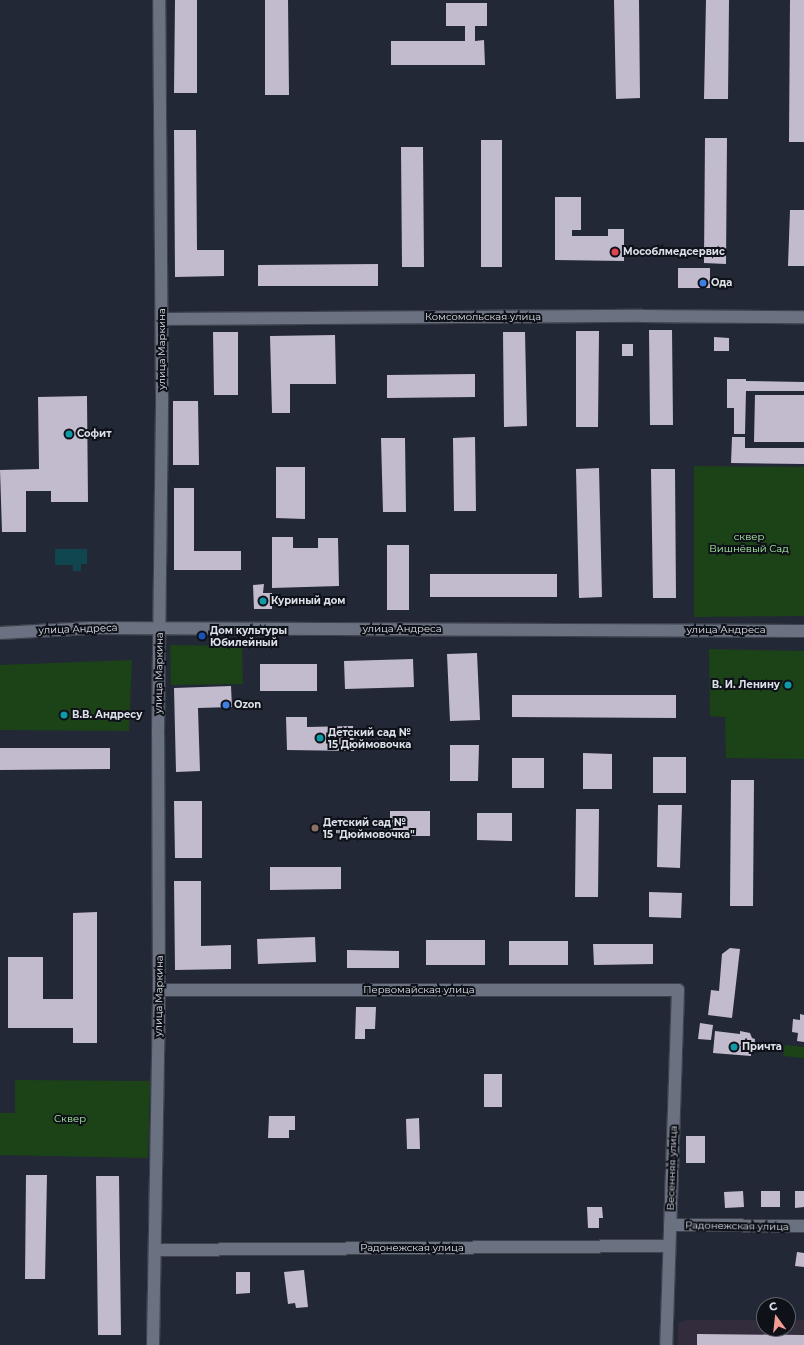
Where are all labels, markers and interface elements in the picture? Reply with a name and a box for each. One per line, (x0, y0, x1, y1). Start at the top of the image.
place label: Мособлмедсервис (623, 246, 725, 258)
marker: Мособлмедсервис (610, 247, 620, 257)
place label: Ода (711, 277, 732, 289)
marker: Ода (698, 278, 708, 288)
street label: улица Маркина (156, 308, 168, 390)
street label: Комсомольская улица (425, 311, 541, 323)
place label: Софит (77, 428, 112, 440)
marker: Софит (64, 429, 74, 439)
park label: сквер Вишнёвый Сад (709, 530, 789, 554)
place label: Куриный дом (271, 595, 345, 607)
marker: Куриный дом (258, 596, 268, 606)
street label: улица Андреса (38, 622, 118, 636)
street label: улица Андреса (362, 623, 442, 635)
place label: Дом культуры Юбилейный (210, 624, 287, 648)
street label: улица Андреса (686, 624, 766, 636)
marker: Дом культуры Юбилейный (197, 631, 207, 641)
street label: улица Маркина (152, 632, 166, 714)
place label: В. И. Ленину (712, 679, 780, 691)
marker: В. И. Ленину (783, 680, 793, 690)
place label: Ozon (234, 699, 261, 711)
marker: Ozon (221, 700, 231, 710)
place label: В.В. Андресу (72, 709, 142, 721)
marker: В.В. Андресу (59, 710, 69, 720)
place label: Детский сад № 15 Дюймовочка (328, 726, 411, 750)
marker: Детский сад № 15 Дюймовочка (315, 733, 325, 743)
place label: Детский сад № 15 "Дюймовочка" (323, 816, 415, 840)
marker: Детский сад № 15 "Дюймовочка" (310, 823, 320, 833)
street label: улица Маркина (152, 955, 166, 1037)
street label: Первомайская улица (363, 984, 475, 996)
place label: Причта (742, 1041, 782, 1053)
marker: Причта (729, 1042, 739, 1052)
park label: Сквер (54, 1113, 86, 1125)
street label: Весенняя улица (665, 1125, 679, 1211)
street label: Радонежская улица (685, 1219, 789, 1233)
street label: Радонежская улица (360, 1242, 464, 1254)
north arrow (756, 1297, 796, 1337)
text: С (767, 1299, 779, 1314)

